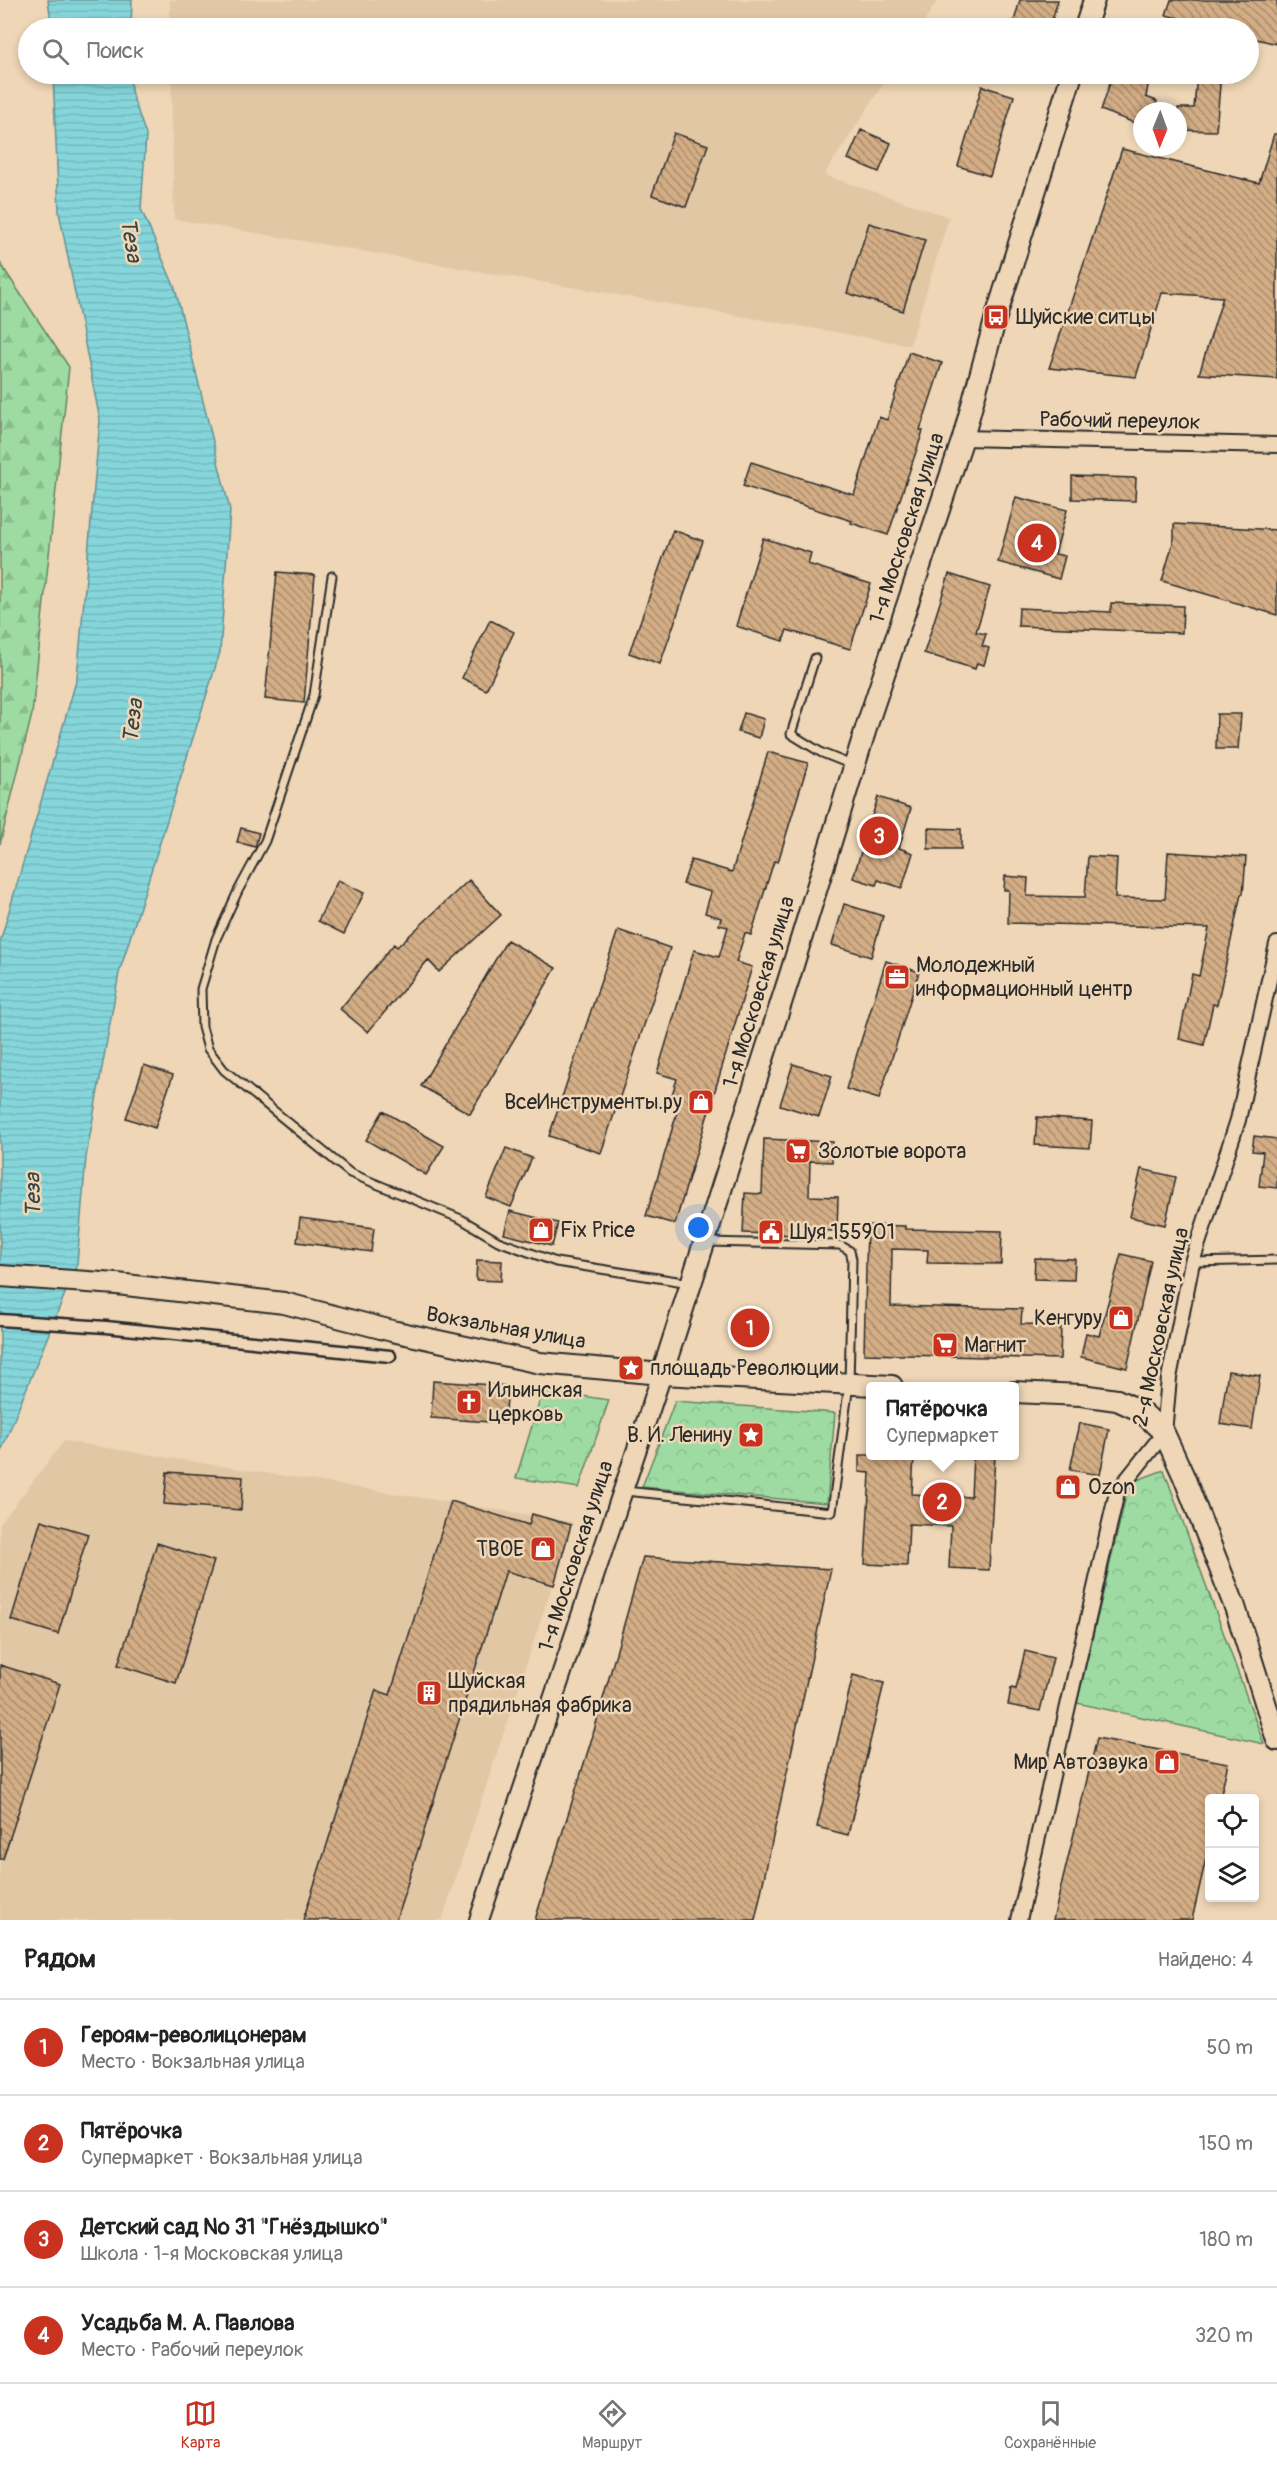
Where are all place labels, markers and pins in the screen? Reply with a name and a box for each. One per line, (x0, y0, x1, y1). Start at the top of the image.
bus stop icon: Шуйские ситцы (981, 302, 1011, 332)
place label: Шуйские ситцы (1016, 304, 1155, 331)
pin: 4 (1018, 520, 1056, 566)
pin: 3 (860, 814, 898, 858)
place label: Молодежный информационный центр (916, 952, 1133, 1003)
office icon: Молодежный информационный центр (882, 962, 912, 992)
shop icon: ВсеИнструменты.ру (686, 1087, 716, 1117)
place label: ВсеИнструменты.ру (504, 1089, 682, 1116)
supermarket icon: Золотые ворота (783, 1136, 813, 1166)
place label: Золотые ворота (818, 1138, 966, 1165)
shop icon: Fix Price (526, 1215, 556, 1245)
place label: Fix Price (560, 1217, 636, 1244)
public building icon: Шуя 155901 (756, 1217, 786, 1247)
place label: Шуя 155901 (790, 1219, 895, 1246)
shop icon: Кенгуру (1106, 1303, 1136, 1333)
place label: Кенгуру (1034, 1305, 1102, 1332)
pin: 1 (730, 1306, 770, 1350)
supermarket icon: Магнит (930, 1330, 960, 1360)
place label: Магнит (964, 1332, 1027, 1359)
place icon: площадь Революции (616, 1353, 646, 1383)
place label: площадь Революции (650, 1355, 838, 1382)
place label: Ильинская церковь (488, 1377, 582, 1428)
church icon: Ильинская церковь (454, 1387, 484, 1417)
place icon: В. И. Ленину (736, 1420, 766, 1450)
place label: В. И. Ленину (627, 1422, 732, 1449)
shop icon: Ozon (1053, 1472, 1083, 1502)
place label: Ozon (1088, 1474, 1135, 1501)
pin: 2 (922, 1480, 962, 1524)
shop icon: ТВОЕ (528, 1534, 558, 1564)
place label: ТВОЕ (476, 1536, 524, 1563)
place label: Шуйская прядильная фабрика (448, 1668, 632, 1719)
building icon: Шуйская прядильная фабрика (414, 1678, 444, 1708)
shop icon: Мир Автозвука (1152, 1747, 1182, 1777)
place label: Мир Автозвука (1013, 1749, 1148, 1776)

